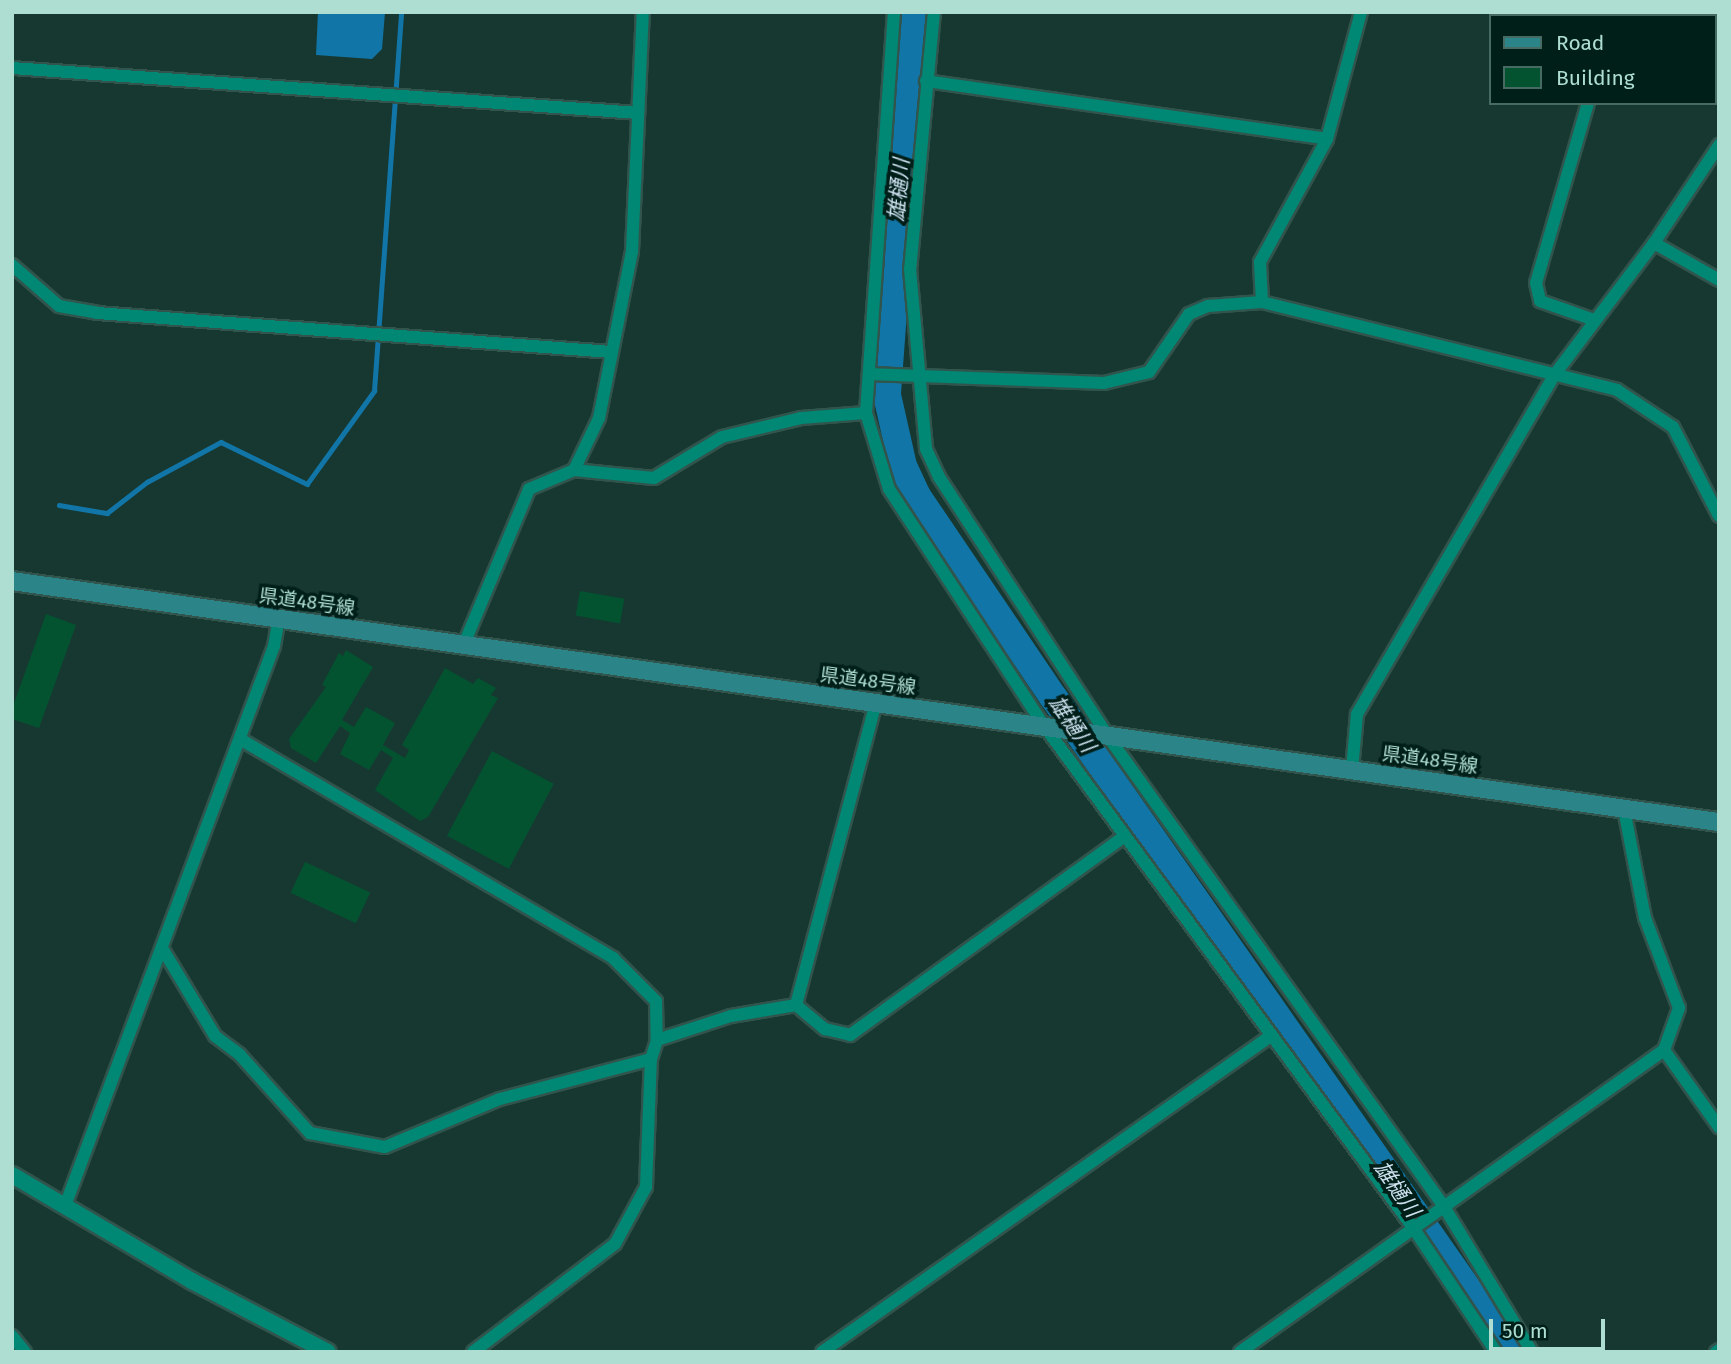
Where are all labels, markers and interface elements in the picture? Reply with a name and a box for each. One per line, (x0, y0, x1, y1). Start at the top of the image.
legend (1490, 14, 1717, 105)
text: Road (1556, 30, 1604, 56)
text: Building (1556, 65, 1635, 91)
water label: 雄樋川 (884, 158, 914, 222)
street label: 県道48号線 (258, 584, 356, 620)
street label: 県道48号線 (819, 663, 917, 699)
water label: 雄樋川 (1044, 691, 1100, 757)
street label: 県道48号線 (1381, 742, 1479, 778)
water label: 雄樋川 (1369, 1156, 1425, 1222)
scale bar (1493, 1304, 1608, 1348)
text: 50 m (1502, 1318, 1548, 1344)

